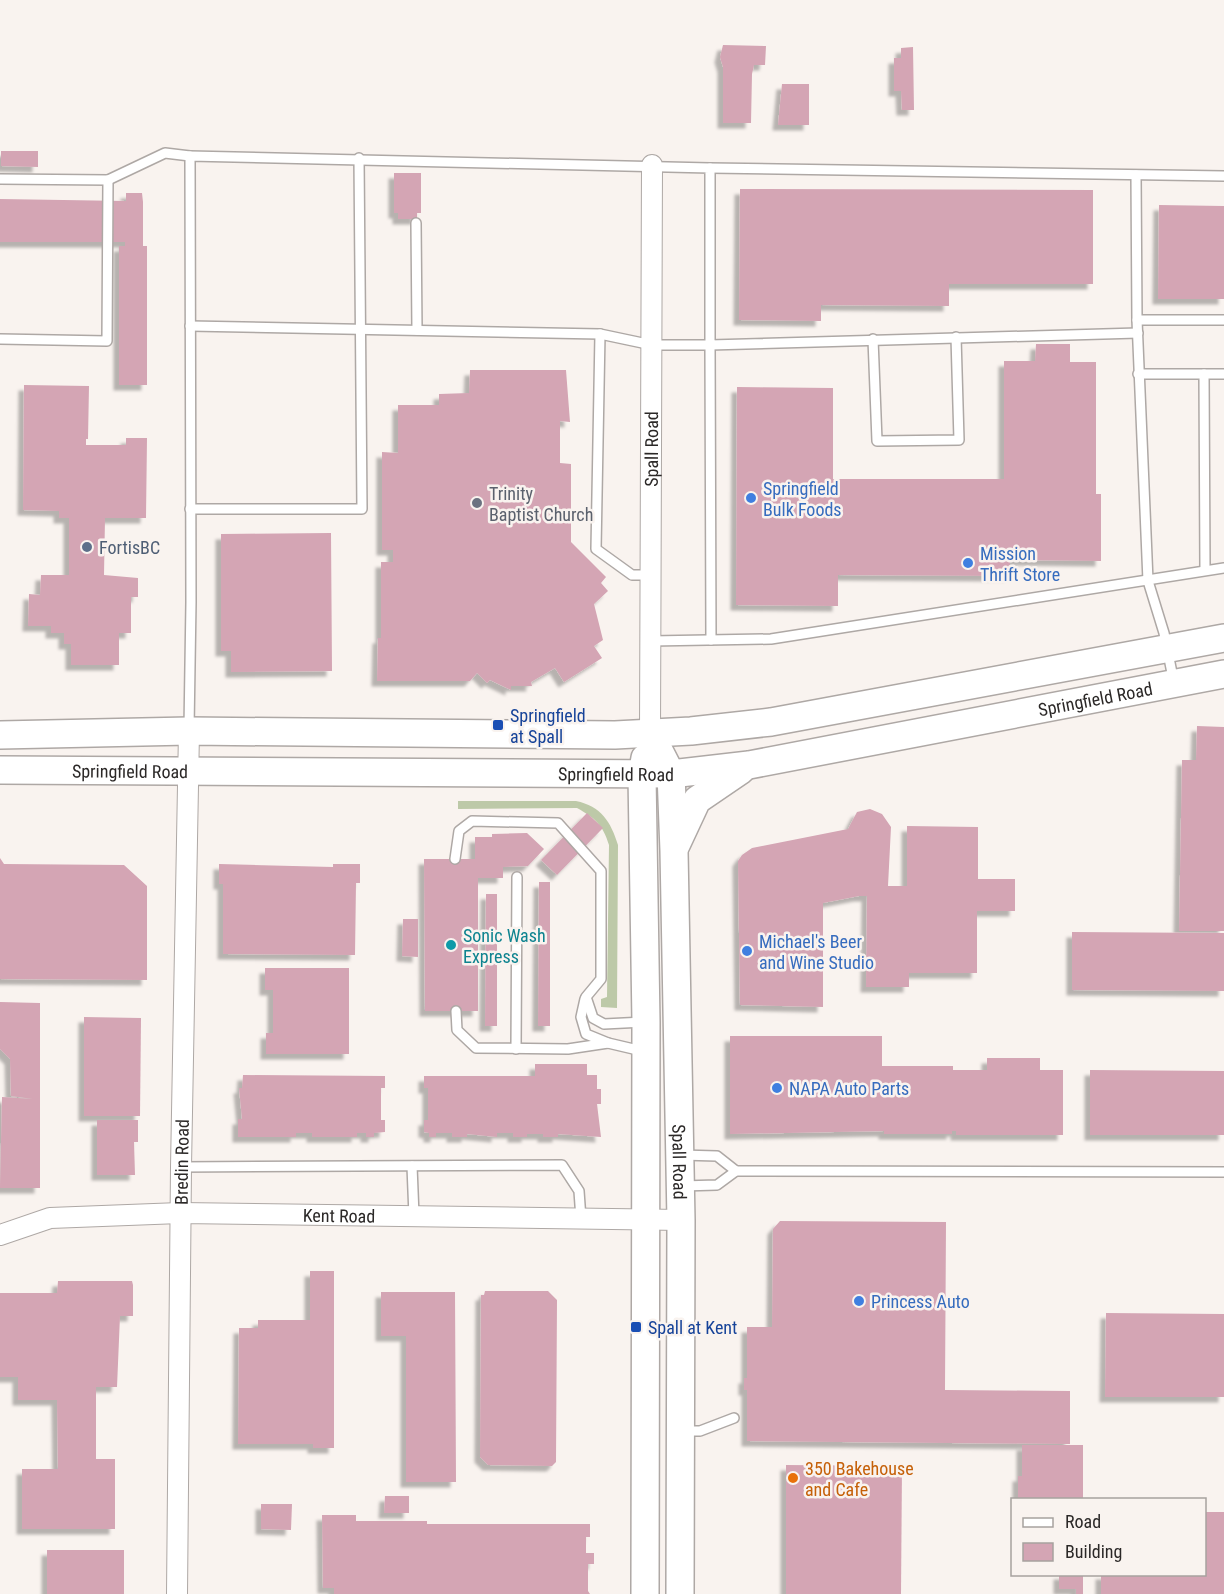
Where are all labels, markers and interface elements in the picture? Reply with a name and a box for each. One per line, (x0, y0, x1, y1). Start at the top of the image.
street label: Spall Road (640, 411, 662, 487)
place label: Springfield Bulk Foods (763, 478, 842, 520)
place label: Trinity Baptist Church (489, 483, 593, 525)
marker: Springfield Bulk Foods (744, 491, 758, 505)
marker: Trinity Baptist Church (470, 496, 484, 510)
place label: FortisBC (99, 537, 160, 558)
marker: FortisBC (80, 540, 94, 554)
place label: Mission Thrift Store (980, 543, 1060, 585)
marker: Mission Thrift Store (961, 556, 975, 570)
street label: Springfield Road (1036, 677, 1154, 720)
place label: Springfield at Spall (510, 705, 586, 747)
marker: Springfield at Spall (491, 718, 505, 732)
street label: Springfield Road (72, 760, 188, 782)
street label: Springfield Road (558, 763, 674, 785)
place label: Sonic Wash Express (463, 925, 546, 967)
place label: Michael's Beer and Wine Studio (759, 931, 874, 973)
marker: Sonic Wash Express (444, 938, 458, 952)
marker: Michael's Beer and Wine Studio (740, 944, 754, 958)
place label: NAPA Auto Parts (789, 1078, 909, 1099)
marker: NAPA Auto Parts (770, 1081, 784, 1095)
street label: Bredin Road (170, 1119, 192, 1205)
street label: Spall Road (669, 1124, 691, 1200)
street label: Kent Road (303, 1204, 375, 1226)
place label: Princess Auto (871, 1291, 970, 1312)
marker: Princess Auto (852, 1294, 866, 1308)
place label: Spall at Kent (648, 1317, 737, 1338)
marker: Spall at Kent (629, 1320, 643, 1334)
place label: 350 Bakehouse and Cafe (805, 1458, 914, 1500)
marker: 350 Bakehouse and Cafe (786, 1471, 800, 1485)
legend (1011, 1498, 1206, 1576)
text: Road (1065, 1511, 1101, 1532)
text: Building (1065, 1541, 1122, 1562)

